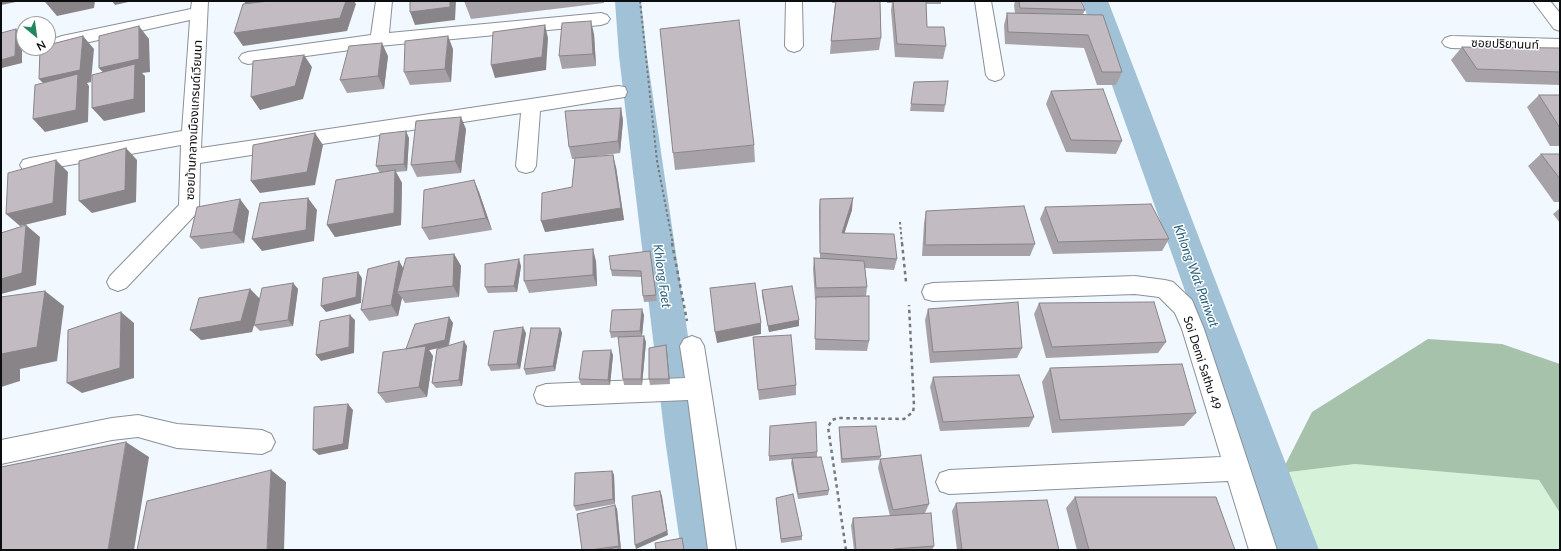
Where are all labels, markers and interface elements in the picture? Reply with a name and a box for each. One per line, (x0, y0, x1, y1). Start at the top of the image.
north arrow (16, 16, 56, 56)
street label: ซอยปริยานนท์ (1471, 36, 1539, 52)
text: N (35, 38, 48, 54)
street label: ซอยบ้านกลางเมืองแกรนด์เวียนนา (183, 40, 205, 200)
water label: Khlong Wat Pariwat (1170, 222, 1222, 330)
water label: Khlong Faet (650, 243, 674, 309)
street label: Soi Demi Sathu 49 (1180, 314, 1224, 412)

